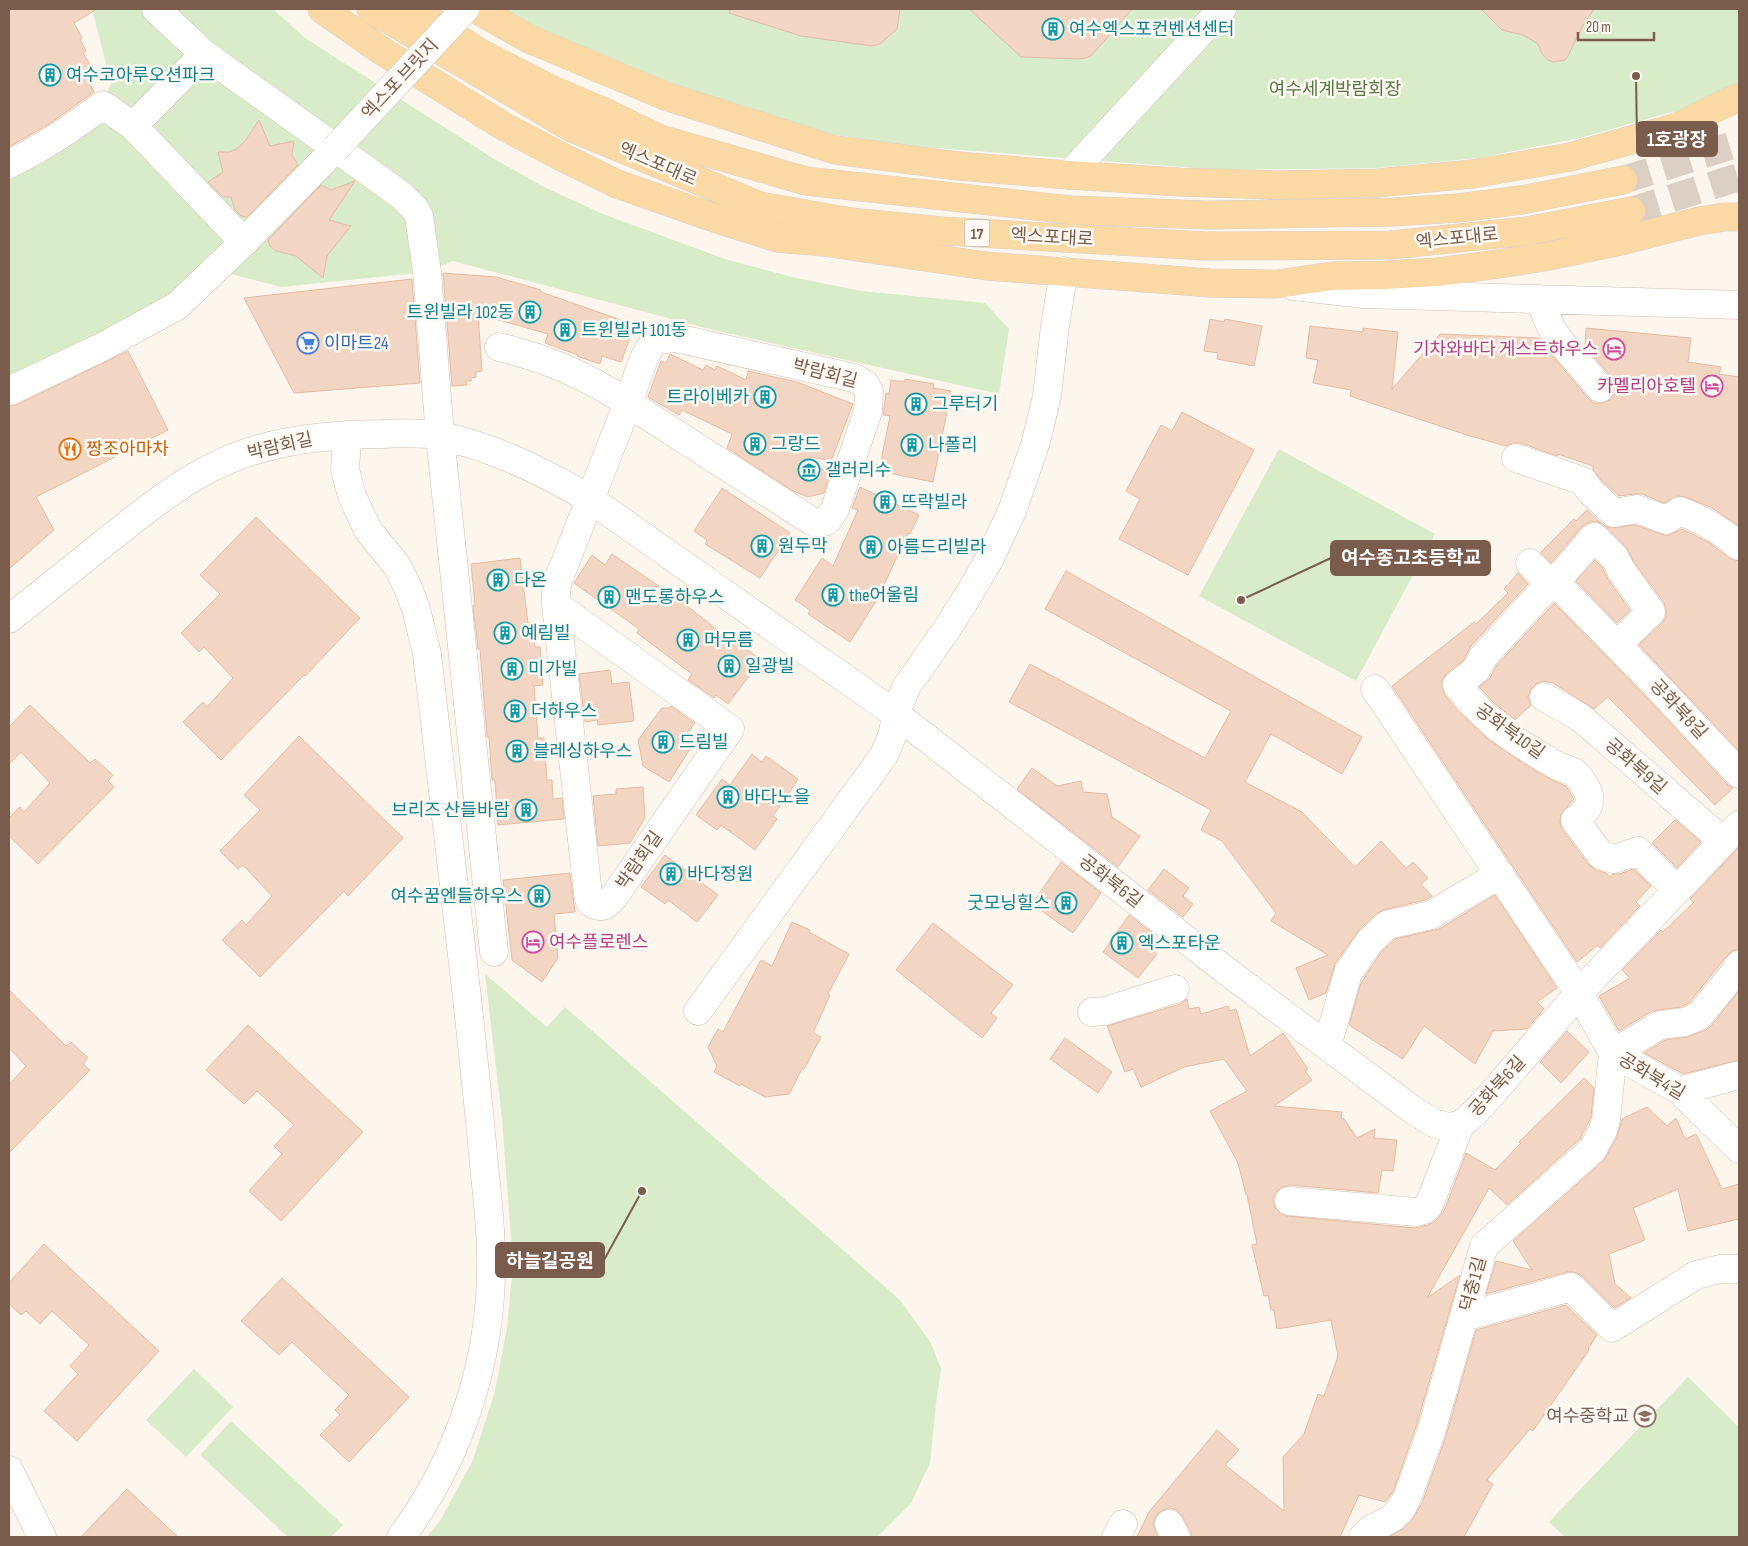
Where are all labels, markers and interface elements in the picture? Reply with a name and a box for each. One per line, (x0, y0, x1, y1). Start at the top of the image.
scale bar (1578, 10, 1654, 42)
building icon: 여수엑스포컨벤션센터 (1041, 17, 1065, 41)
text: 20 m (1586, 18, 1611, 37)
place label: 여수엑스포컨벤션센터 (1069, 19, 1235, 40)
street label: 엑스포 브릿지 (358, 35, 443, 124)
building icon: 여수코아루오션파크 (38, 63, 62, 87)
place label: 여수코아루오션파크 (66, 65, 215, 86)
park label: 여수세계박람회장 (1269, 79, 1401, 100)
callout: 1호광장 (1637, 122, 1717, 156)
text: 1호광장 (1647, 129, 1707, 152)
street label: 엑스포대로 (616, 139, 700, 190)
road number: 17 (964, 220, 990, 247)
street label: 엑스포대로 (1415, 224, 1499, 253)
street label: 엑스포대로 (1010, 225, 1094, 250)
building icon: 트윈빌라 102동 (518, 300, 542, 324)
place label: 트윈빌라 102동 (407, 302, 514, 323)
building icon: 트윈빌라 101동 (553, 318, 577, 342)
place label: 트윈빌라 101동 (581, 320, 687, 341)
supermarket icon: 이마트24 (296, 331, 320, 355)
place label: 이마트24 (324, 333, 389, 354)
hotel icon: 기차와바다 게스트하우스 (1602, 337, 1626, 361)
place label: 기차와바다 게스트하우스 (1413, 339, 1598, 360)
street label: 박람회길 (790, 355, 860, 392)
hotel icon: 카멜리아호텔 (1700, 374, 1724, 398)
place label: 카멜리아호텔 (1597, 376, 1696, 397)
building icon: 트라이베카 (753, 385, 777, 409)
place label: 트라이베카 (666, 387, 749, 408)
building icon: 그루터기 (904, 392, 928, 416)
place label: 그루터기 (932, 394, 998, 415)
street label: 박람회길 (245, 429, 315, 464)
building icon: 그랑드 (743, 432, 767, 456)
building icon: 나폴리 (900, 433, 924, 457)
place label: 그랑드 (771, 434, 821, 455)
place label: 나폴리 (928, 435, 978, 456)
restaurant icon: 짱조아마차 (58, 437, 82, 461)
place label: 짱조아마차 (86, 439, 169, 460)
museum icon: 갤러리수 (797, 458, 821, 482)
place label: 갤러리수 (825, 460, 891, 481)
building icon: 뜨락빌라 (873, 490, 897, 514)
place label: 뜨락빌라 (901, 492, 968, 513)
building icon: 원두막 (750, 534, 774, 558)
building icon: 아름드리빌라 (859, 535, 883, 559)
place label: 원두막 (778, 536, 828, 557)
place label: 아름드리빌라 (887, 537, 987, 558)
callout: 여수종고초등학교 (1331, 541, 1490, 575)
text: 여수종고초등학교 (1341, 547, 1481, 570)
building icon: 다온 (486, 568, 510, 592)
place label: 다온 (514, 570, 547, 591)
building icon: the어울림 (821, 583, 845, 607)
building icon: 맨도롱하우스 (597, 585, 621, 609)
place label: the어울림 (849, 585, 919, 606)
place label: 맨도롱하우스 (625, 587, 724, 608)
building icon: 예림빌 (493, 621, 517, 645)
place label: 예림빌 (521, 623, 571, 644)
building icon: 머무름 (676, 628, 700, 652)
place label: 머무름 (704, 630, 754, 651)
building icon: 일광빌 (717, 654, 741, 678)
place label: 일광빌 (745, 656, 795, 677)
building icon: 미가빌 (500, 657, 524, 681)
place label: 미가빌 (528, 659, 578, 680)
street label: 공화북8길 (1646, 675, 1712, 744)
building icon: 더하우스 (503, 699, 527, 723)
street label: 공화북10길 (1471, 699, 1548, 764)
place label: 더하우스 (531, 701, 597, 722)
building icon: 드림빌 (651, 730, 675, 754)
place label: 드림빌 (679, 732, 729, 753)
street label: 공화북9길 (1601, 734, 1671, 799)
building icon: 블레싱하우스 (505, 739, 529, 763)
place label: 블레싱하우스 (533, 741, 632, 762)
building icon: 바다노을 (716, 785, 740, 809)
place label: 바다노을 (744, 787, 810, 808)
building icon: 브리즈 산들바람 (514, 798, 538, 822)
place label: 브리즈 산들바람 (391, 800, 510, 821)
street label: 박람회길 (612, 827, 667, 893)
street label: 공화북6길 (1075, 850, 1146, 912)
building icon: 바다정원 (659, 862, 683, 886)
place label: 바다정원 (687, 864, 753, 885)
building icon: 여수꿈엔들하우스 (527, 884, 551, 908)
place label: 여수꿈엔들하우스 (391, 886, 523, 907)
building icon: 굿모닝힐스 (1054, 891, 1078, 915)
place label: 굿모닝힐스 (967, 893, 1050, 914)
hotel icon: 여수플로렌스 (521, 930, 545, 954)
building icon: 엑스포타운 (1110, 931, 1134, 955)
place label: 여수플로렌스 (549, 932, 648, 953)
place label: 엑스포타운 (1138, 933, 1221, 954)
street label: 공화북4길 (1615, 1048, 1689, 1104)
street label: 공화북6길 (1465, 1052, 1530, 1121)
callout: 하늘길공원 (496, 1243, 604, 1277)
text: 하늘길공원 (506, 1250, 594, 1273)
street label: 덕충1길 (1456, 1254, 1491, 1314)
school or university icon: 여수중학교 (1633, 1404, 1657, 1428)
place label: 여수중학교 (1546, 1406, 1629, 1427)

